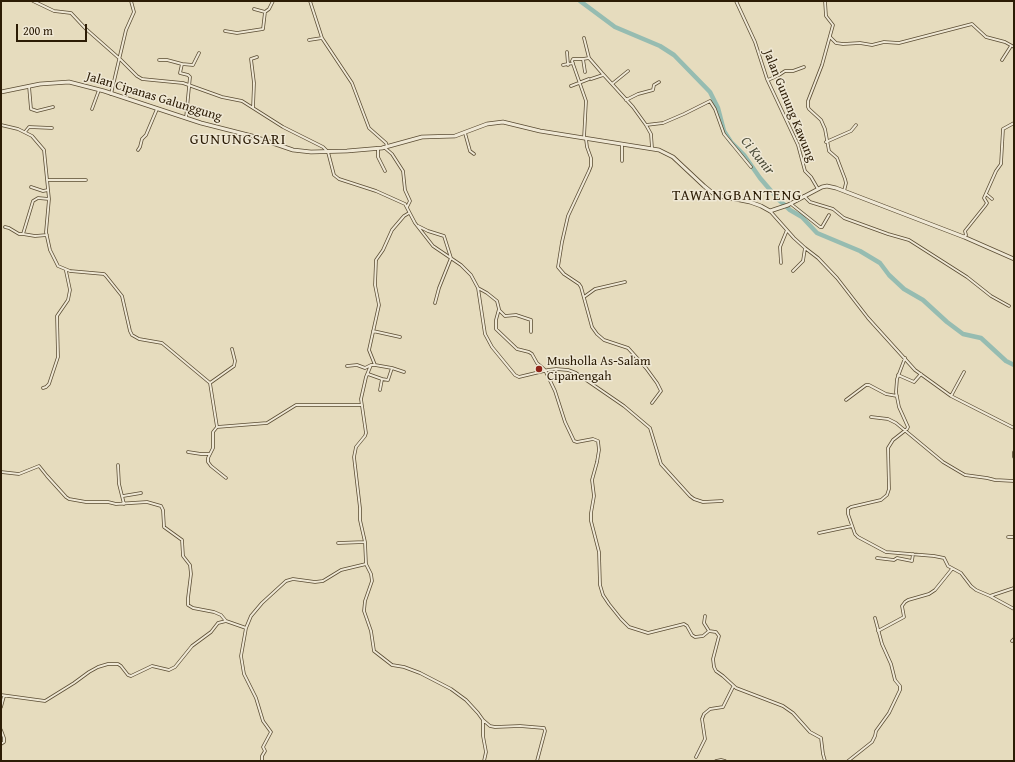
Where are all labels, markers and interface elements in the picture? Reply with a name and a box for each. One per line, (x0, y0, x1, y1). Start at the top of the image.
scale bar (18, 16, 89, 42)
text: 200 m (23, 22, 53, 39)
street label: Jalan Gunung Kawung (759, 48, 819, 164)
street label: Jalan Cipanas Galunggung (84, 69, 224, 125)
district label: GUNUNGSARI (190, 131, 286, 149)
water label: Ci Kunir (737, 134, 777, 178)
district label: TAWANGBANTENG (672, 187, 802, 205)
place label: Musholla As-Salam Cipanengah (547, 354, 651, 385)
marker: Musholla As-Salam Cipanengah (534, 364, 544, 374)

